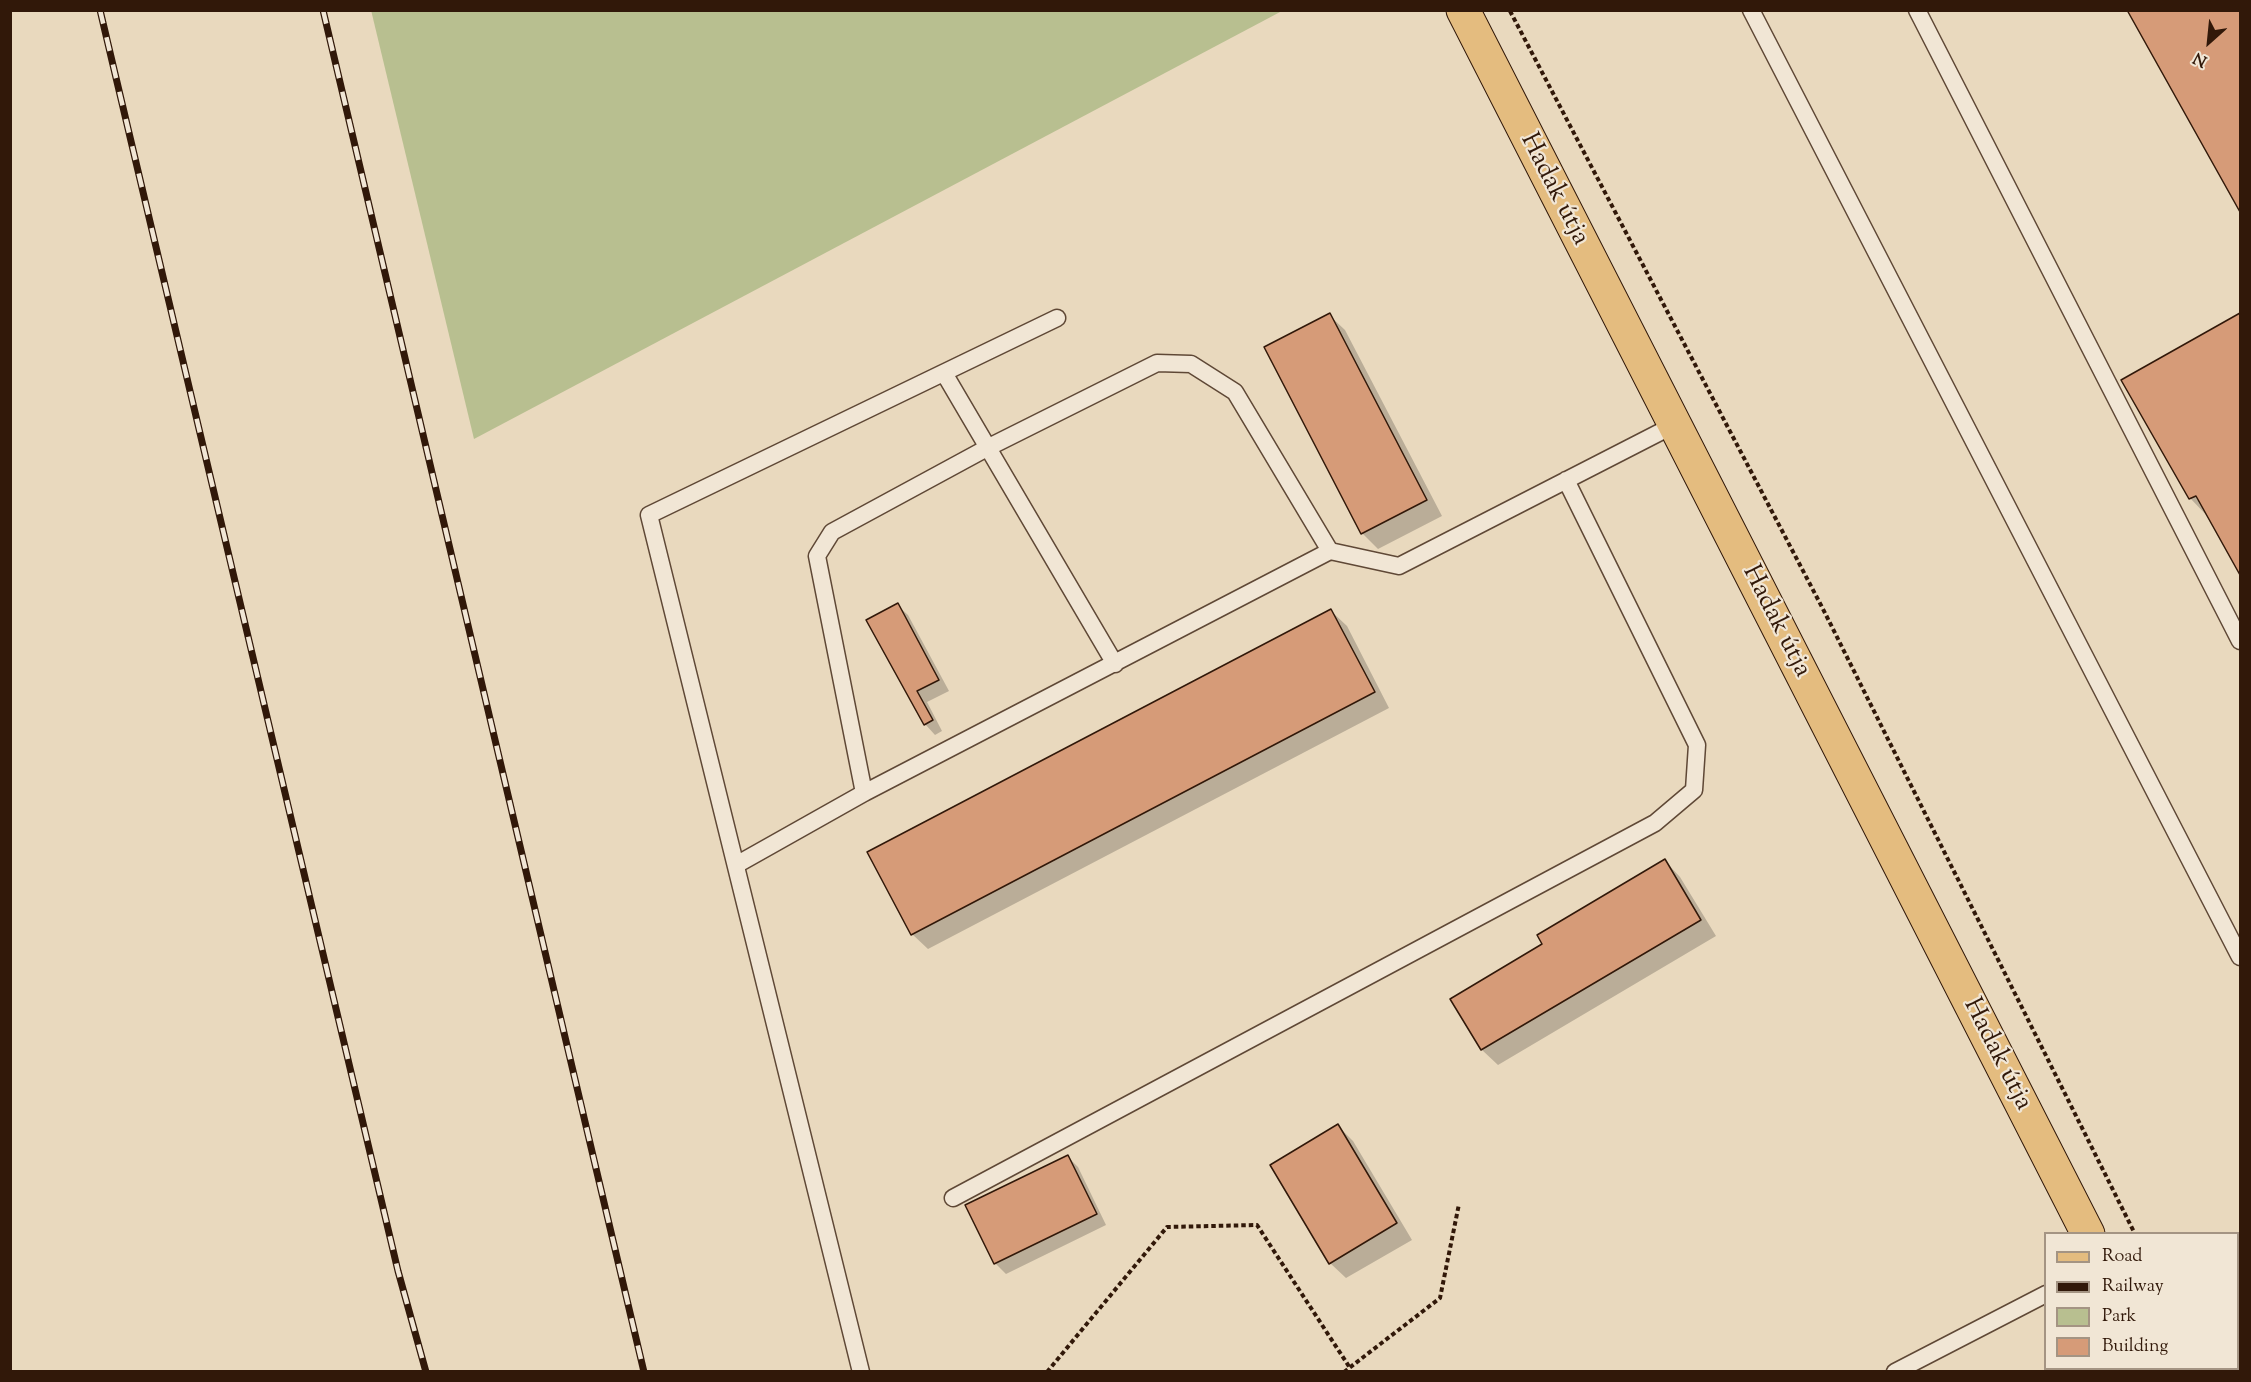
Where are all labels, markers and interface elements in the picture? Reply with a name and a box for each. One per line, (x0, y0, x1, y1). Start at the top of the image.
north arrow (2179, 12, 2239, 72)
text: N (2190, 45, 2212, 72)
street label: Hadak útja (1511, 129, 1595, 251)
street label: Hadak útja (1733, 561, 1817, 683)
street label: Hadak útja (1954, 994, 2038, 1116)
legend (2044, 1232, 2239, 1370)
text: Road (2102, 1244, 2142, 1270)
text: Railway (2102, 1274, 2164, 1300)
text: Park (2102, 1304, 2136, 1330)
text: Building (2102, 1334, 2168, 1360)

